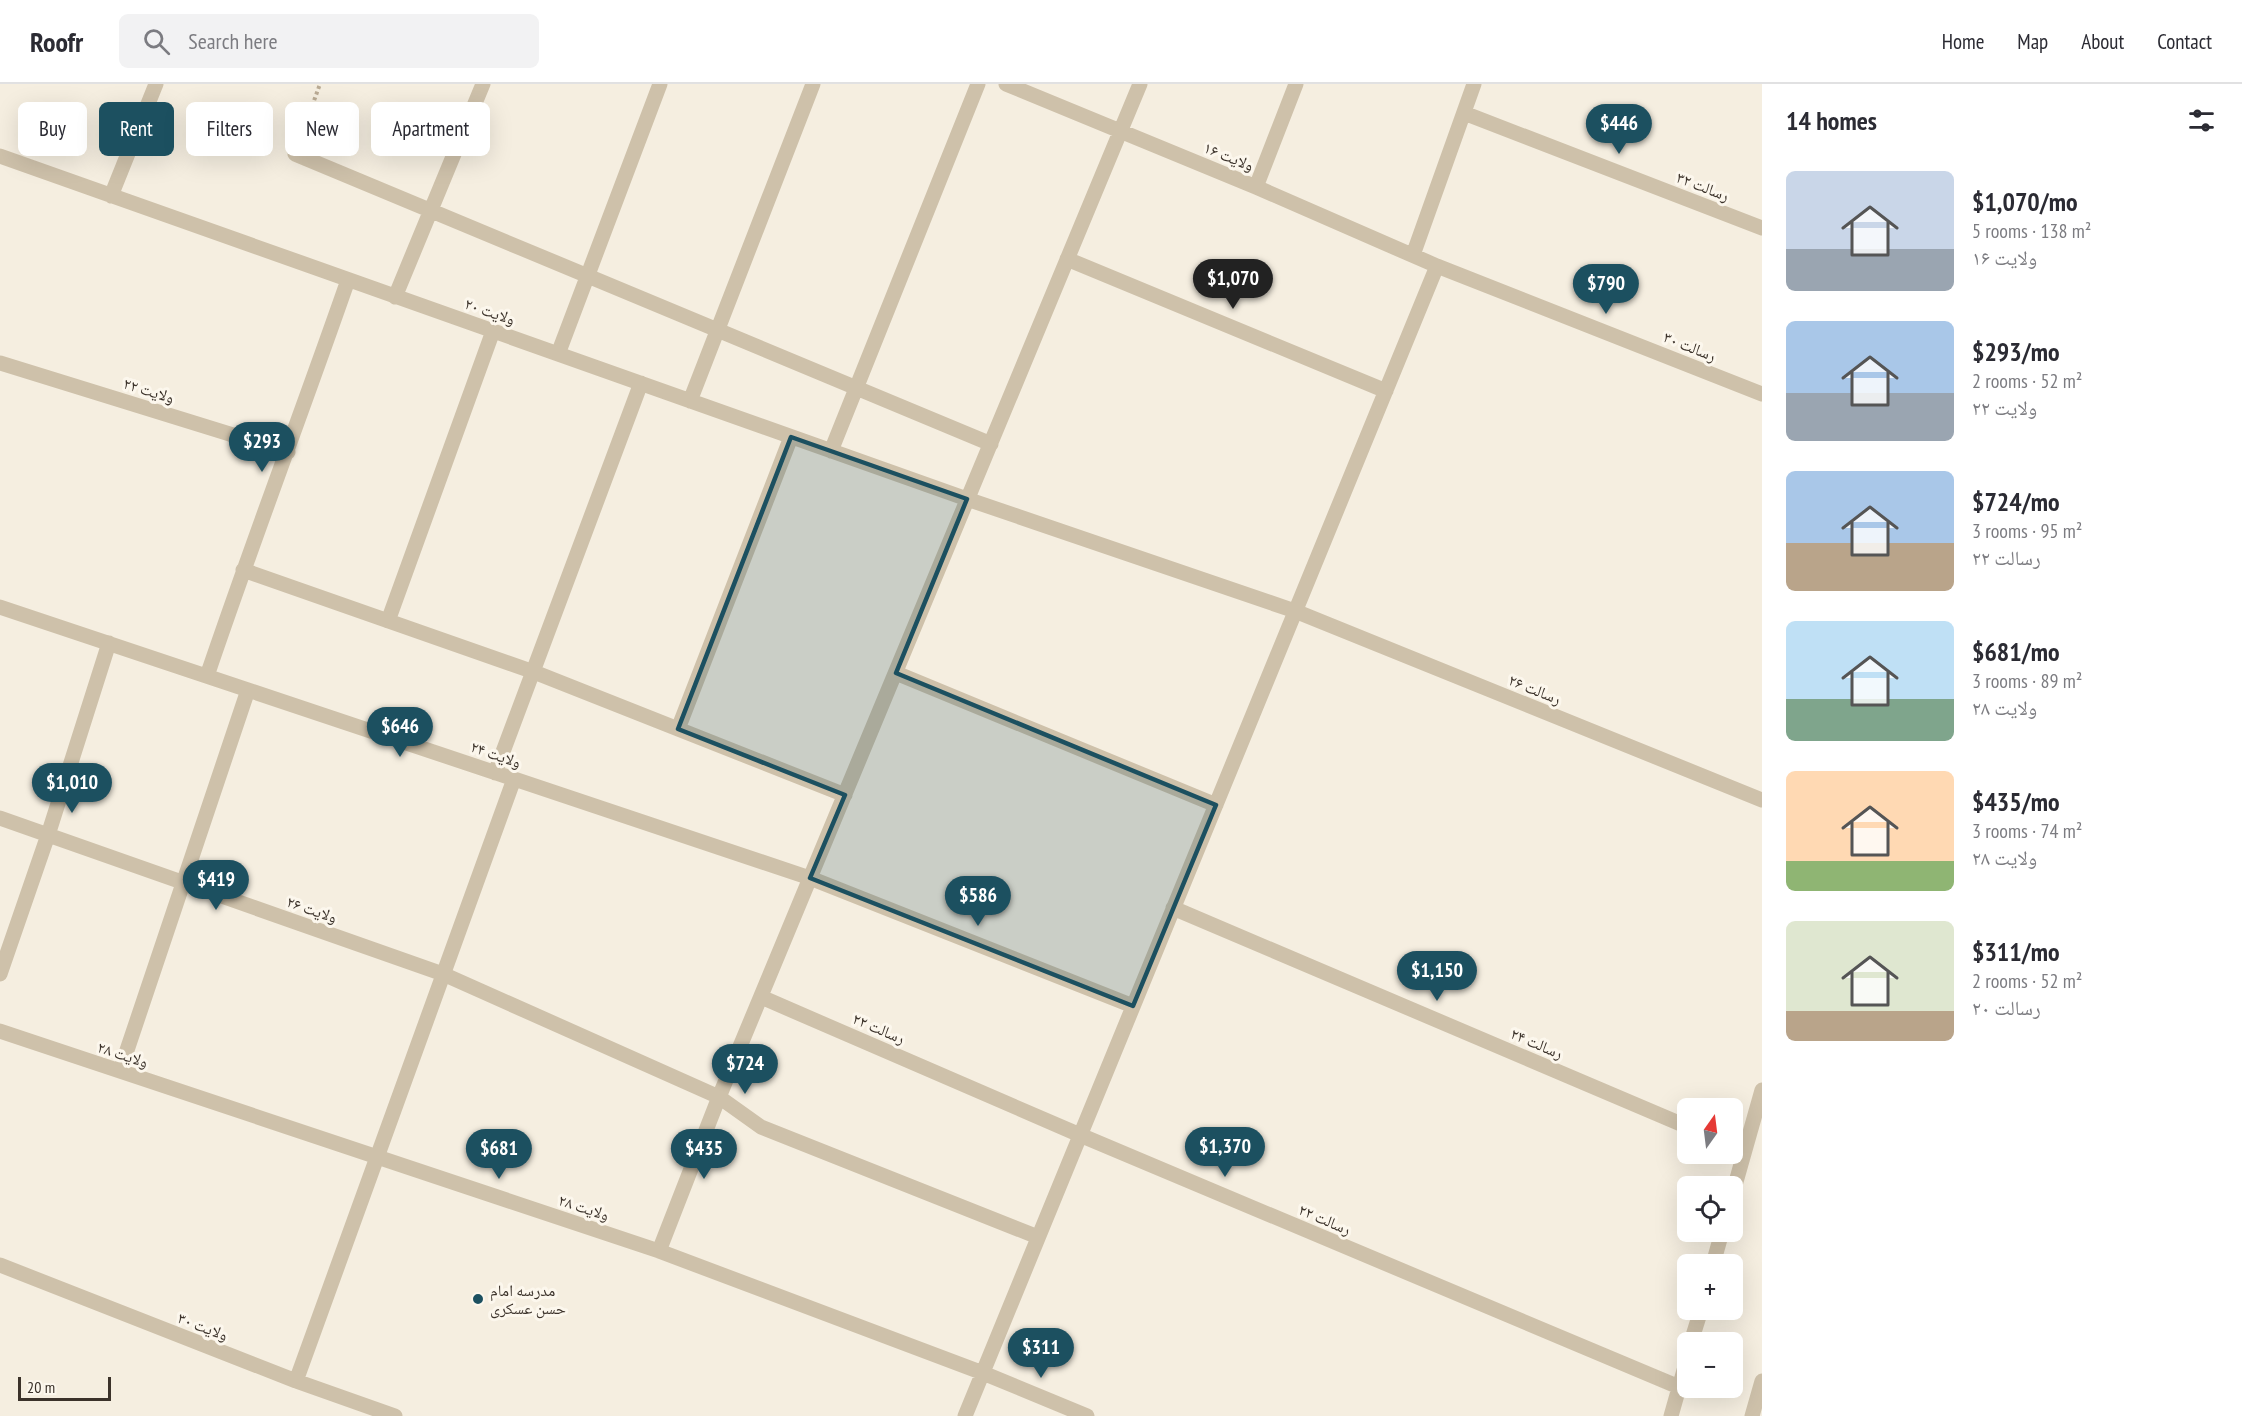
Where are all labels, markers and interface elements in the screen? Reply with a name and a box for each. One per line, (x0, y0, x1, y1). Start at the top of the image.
search box (119, 14, 539, 68)
text: Roofr (30, 23, 83, 60)
icon: search (140, 25, 173, 58)
text: Search here (188, 27, 278, 55)
text: Home (1942, 28, 1984, 55)
text: Map (2017, 28, 2048, 55)
text: About (2081, 28, 2124, 55)
text: Contact (2157, 28, 2212, 55)
chip: Buy (18, 102, 87, 156)
chip: Rent (99, 102, 174, 156)
chip: Filters (186, 102, 273, 156)
chip: New (285, 102, 359, 156)
chip: Apartment (371, 102, 490, 156)
pin: $446 (1583, 104, 1655, 155)
text: 14 homes (1786, 104, 1877, 137)
icon: filters (2185, 104, 2218, 137)
text: $446 (1600, 110, 1638, 136)
street label: ولایت ۱۶ (1201, 137, 1257, 175)
street label: رسالت ۳۲ (1674, 167, 1732, 205)
text: $1,070/mo (1972, 185, 2078, 218)
icon: home (1834, 195, 1906, 267)
text: 5 rooms · 138 m² (1972, 218, 2091, 244)
text: ولایت ۱۶ (1972, 245, 2037, 271)
pin: $1,070 (1184, 259, 1282, 310)
pin: $790 (1570, 264, 1642, 315)
text: $1,070 (1207, 265, 1259, 291)
text: $790 (1587, 270, 1625, 296)
street label: ولایت ۲۰ (462, 293, 518, 329)
street label: رسالت ۳۰ (1661, 326, 1719, 366)
text: $293/mo (1972, 335, 2060, 368)
icon: home (1834, 345, 1906, 417)
text: 2 rooms · 52 m² (1972, 368, 2082, 394)
street label: ولایت ۲۲ (121, 373, 177, 407)
text: ولایت ۲۲ (1972, 395, 2037, 421)
pin: $293 (226, 422, 298, 473)
text: $293 (243, 428, 281, 454)
text: $724/mo (1972, 485, 2060, 518)
icon: home (1834, 495, 1906, 567)
text: 3 rooms · 95 m² (1972, 518, 2082, 544)
text: رسالت ۲۲ (1972, 545, 2041, 571)
text: $681/mo (1972, 635, 2060, 668)
icon: home (1834, 645, 1906, 717)
text: 3 rooms · 89 m² (1972, 668, 2082, 694)
street label: رسالت ۲۶ (1506, 669, 1564, 709)
text: ولایت ۲۸ (1972, 695, 2037, 721)
pin: $646 (364, 707, 436, 758)
text: $646 (381, 713, 419, 739)
street label: ولایت ۲۴ (468, 736, 524, 772)
pin: $1,010 (23, 763, 121, 814)
text: $1,010 (46, 769, 98, 795)
text: $435/mo (1972, 785, 2060, 818)
icon: home (1834, 795, 1906, 867)
text: 3 rooms · 74 m² (1972, 818, 2082, 844)
text: ولایت ۲۸ (1972, 845, 2037, 871)
pin: $419 (180, 860, 252, 911)
text: $419 (197, 866, 235, 892)
pin: $586 (942, 876, 1014, 927)
text: $586 (959, 882, 997, 908)
street label: ولایت ۲۶ (284, 891, 340, 927)
text: $311/mo (1972, 935, 2060, 968)
icon: home (1834, 945, 1906, 1017)
pin: $1,150 (1388, 951, 1486, 1002)
text: $1,150 (1411, 957, 1463, 983)
text: 2 rooms · 52 m² (1972, 968, 2082, 994)
text: رسالت ۲۰ (1972, 995, 2041, 1021)
street label: رسالت ۲۲ (850, 1008, 908, 1048)
street label: رسالت ۲۴ (1508, 1023, 1566, 1063)
street label: ولایت ۲۸ (95, 1036, 151, 1072)
pin: $724 (709, 1044, 781, 1095)
text: $724 (726, 1050, 764, 1076)
north arrow (1677, 1098, 1743, 1164)
map controls (1677, 1098, 1743, 1398)
pin: $1,370 (1176, 1127, 1274, 1178)
pin: $681 (463, 1129, 535, 1180)
pin: $435 (668, 1129, 740, 1180)
text: $1,370 (1199, 1133, 1251, 1159)
text: $681 (480, 1135, 518, 1161)
text: $435 (685, 1135, 723, 1161)
button: locate (1677, 1176, 1743, 1242)
street label: ولایت ۲۸ (556, 1189, 612, 1225)
street label: رسالت ۲۲ (1296, 1199, 1354, 1239)
button: + (1677, 1254, 1743, 1320)
place label: مدرسه امام حسن عسکری (490, 1280, 566, 1319)
marker: مدرسه امام حسن عسکری (471, 1292, 485, 1306)
street label: ولایت ۳۰ (175, 1307, 231, 1345)
pin: $311 (1005, 1328, 1077, 1379)
button: − (1677, 1332, 1743, 1398)
text: $311 (1022, 1334, 1060, 1360)
scale bar (18, 1374, 111, 1402)
text: 20 m (27, 1377, 55, 1397)

